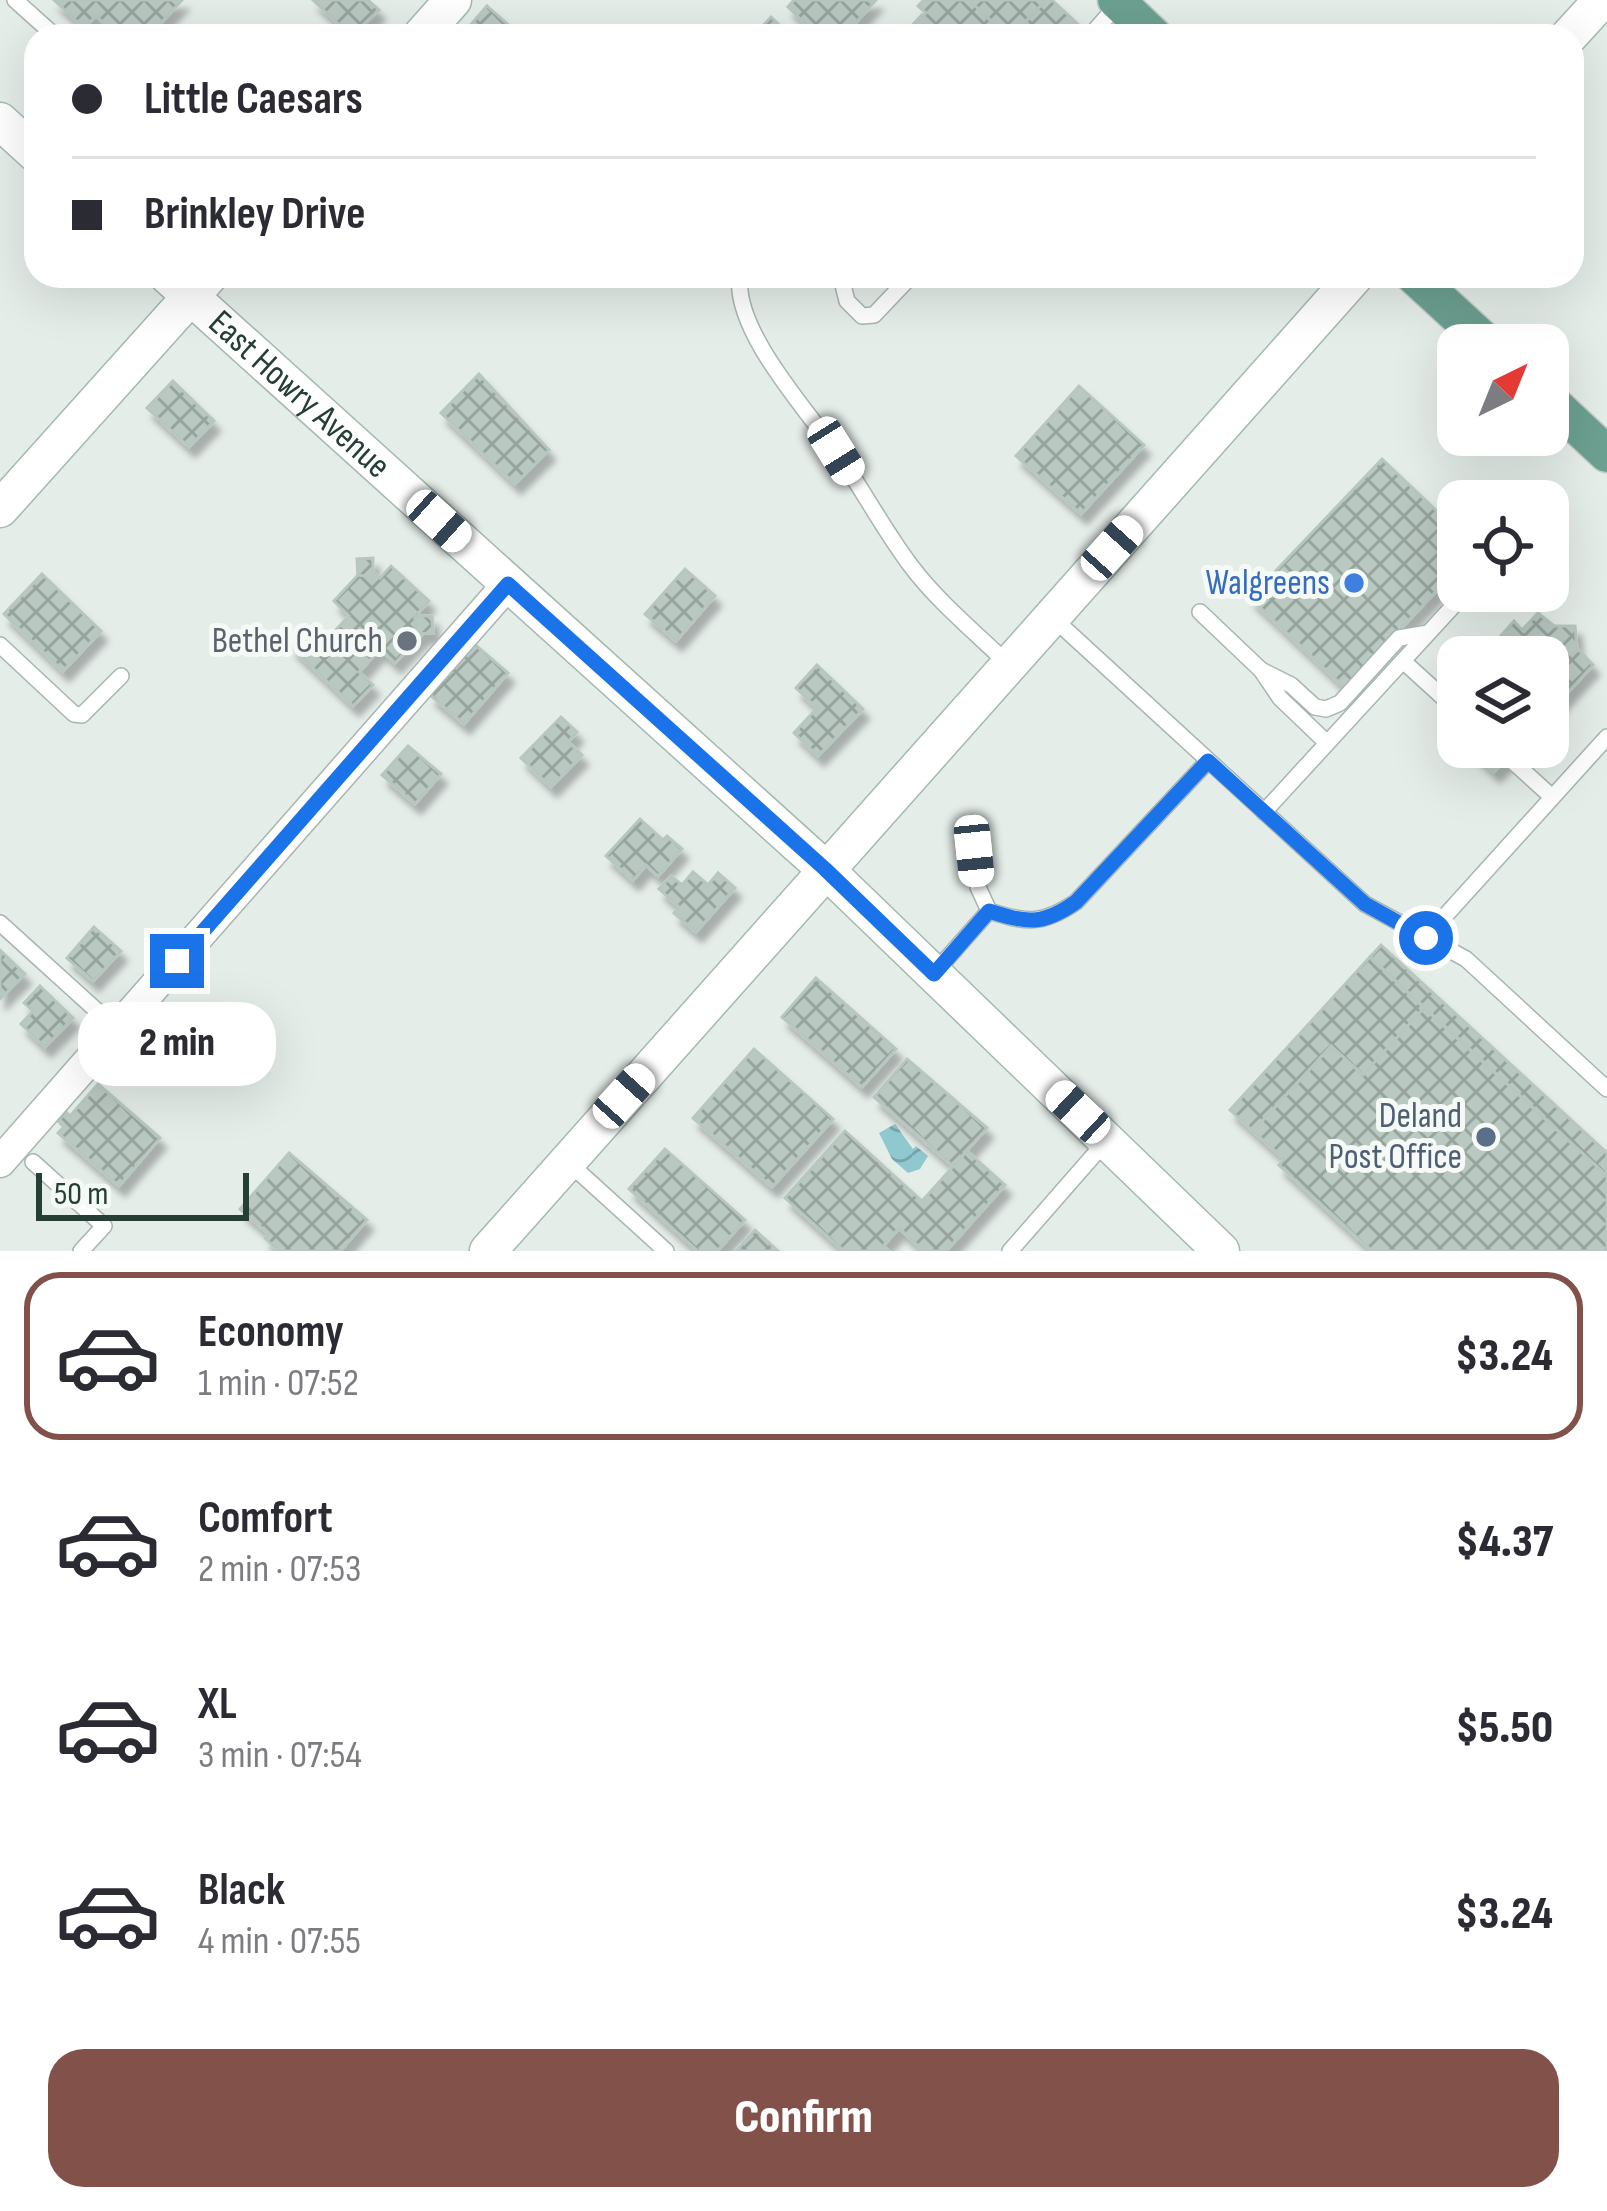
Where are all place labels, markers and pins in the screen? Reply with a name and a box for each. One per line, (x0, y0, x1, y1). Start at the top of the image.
place label: Walgreens (1206, 562, 1330, 605)
marker: Walgreens (1341, 570, 1367, 596)
place label: Bethel Church (212, 620, 383, 663)
marker: Bethel Church (394, 628, 420, 654)
place label: Deland Post Office (1328, 1095, 1462, 1179)
marker: Deland Post Office (1473, 1124, 1499, 1150)

